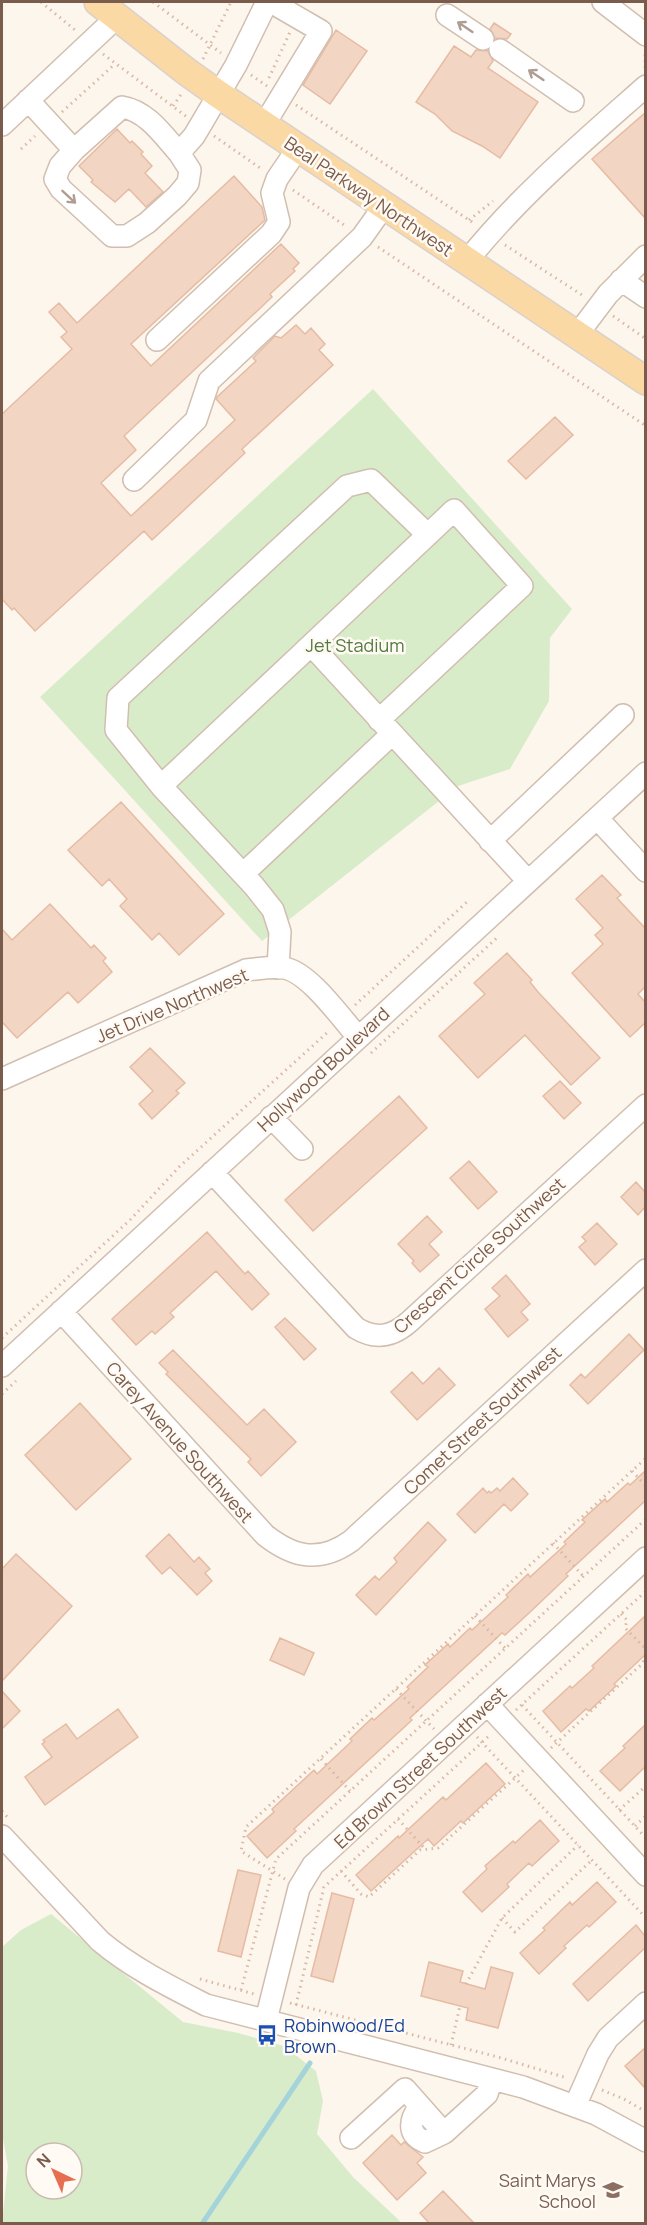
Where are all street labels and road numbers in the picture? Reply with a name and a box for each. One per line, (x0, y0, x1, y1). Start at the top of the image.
street label: Beal Parkway Northwest (280, 130, 458, 262)
street label: Jet Drive Northwest (92, 962, 252, 1048)
street label: Hollywood Boulevard (252, 1002, 394, 1136)
street label: Crescent Circle Southwest (388, 1171, 570, 1339)
street label: Comet Street Southwest (398, 1340, 566, 1500)
street label: Carey Avenue Southwest (101, 1356, 259, 1528)
street label: Ed Brown Street Southwest (329, 1681, 511, 1853)

